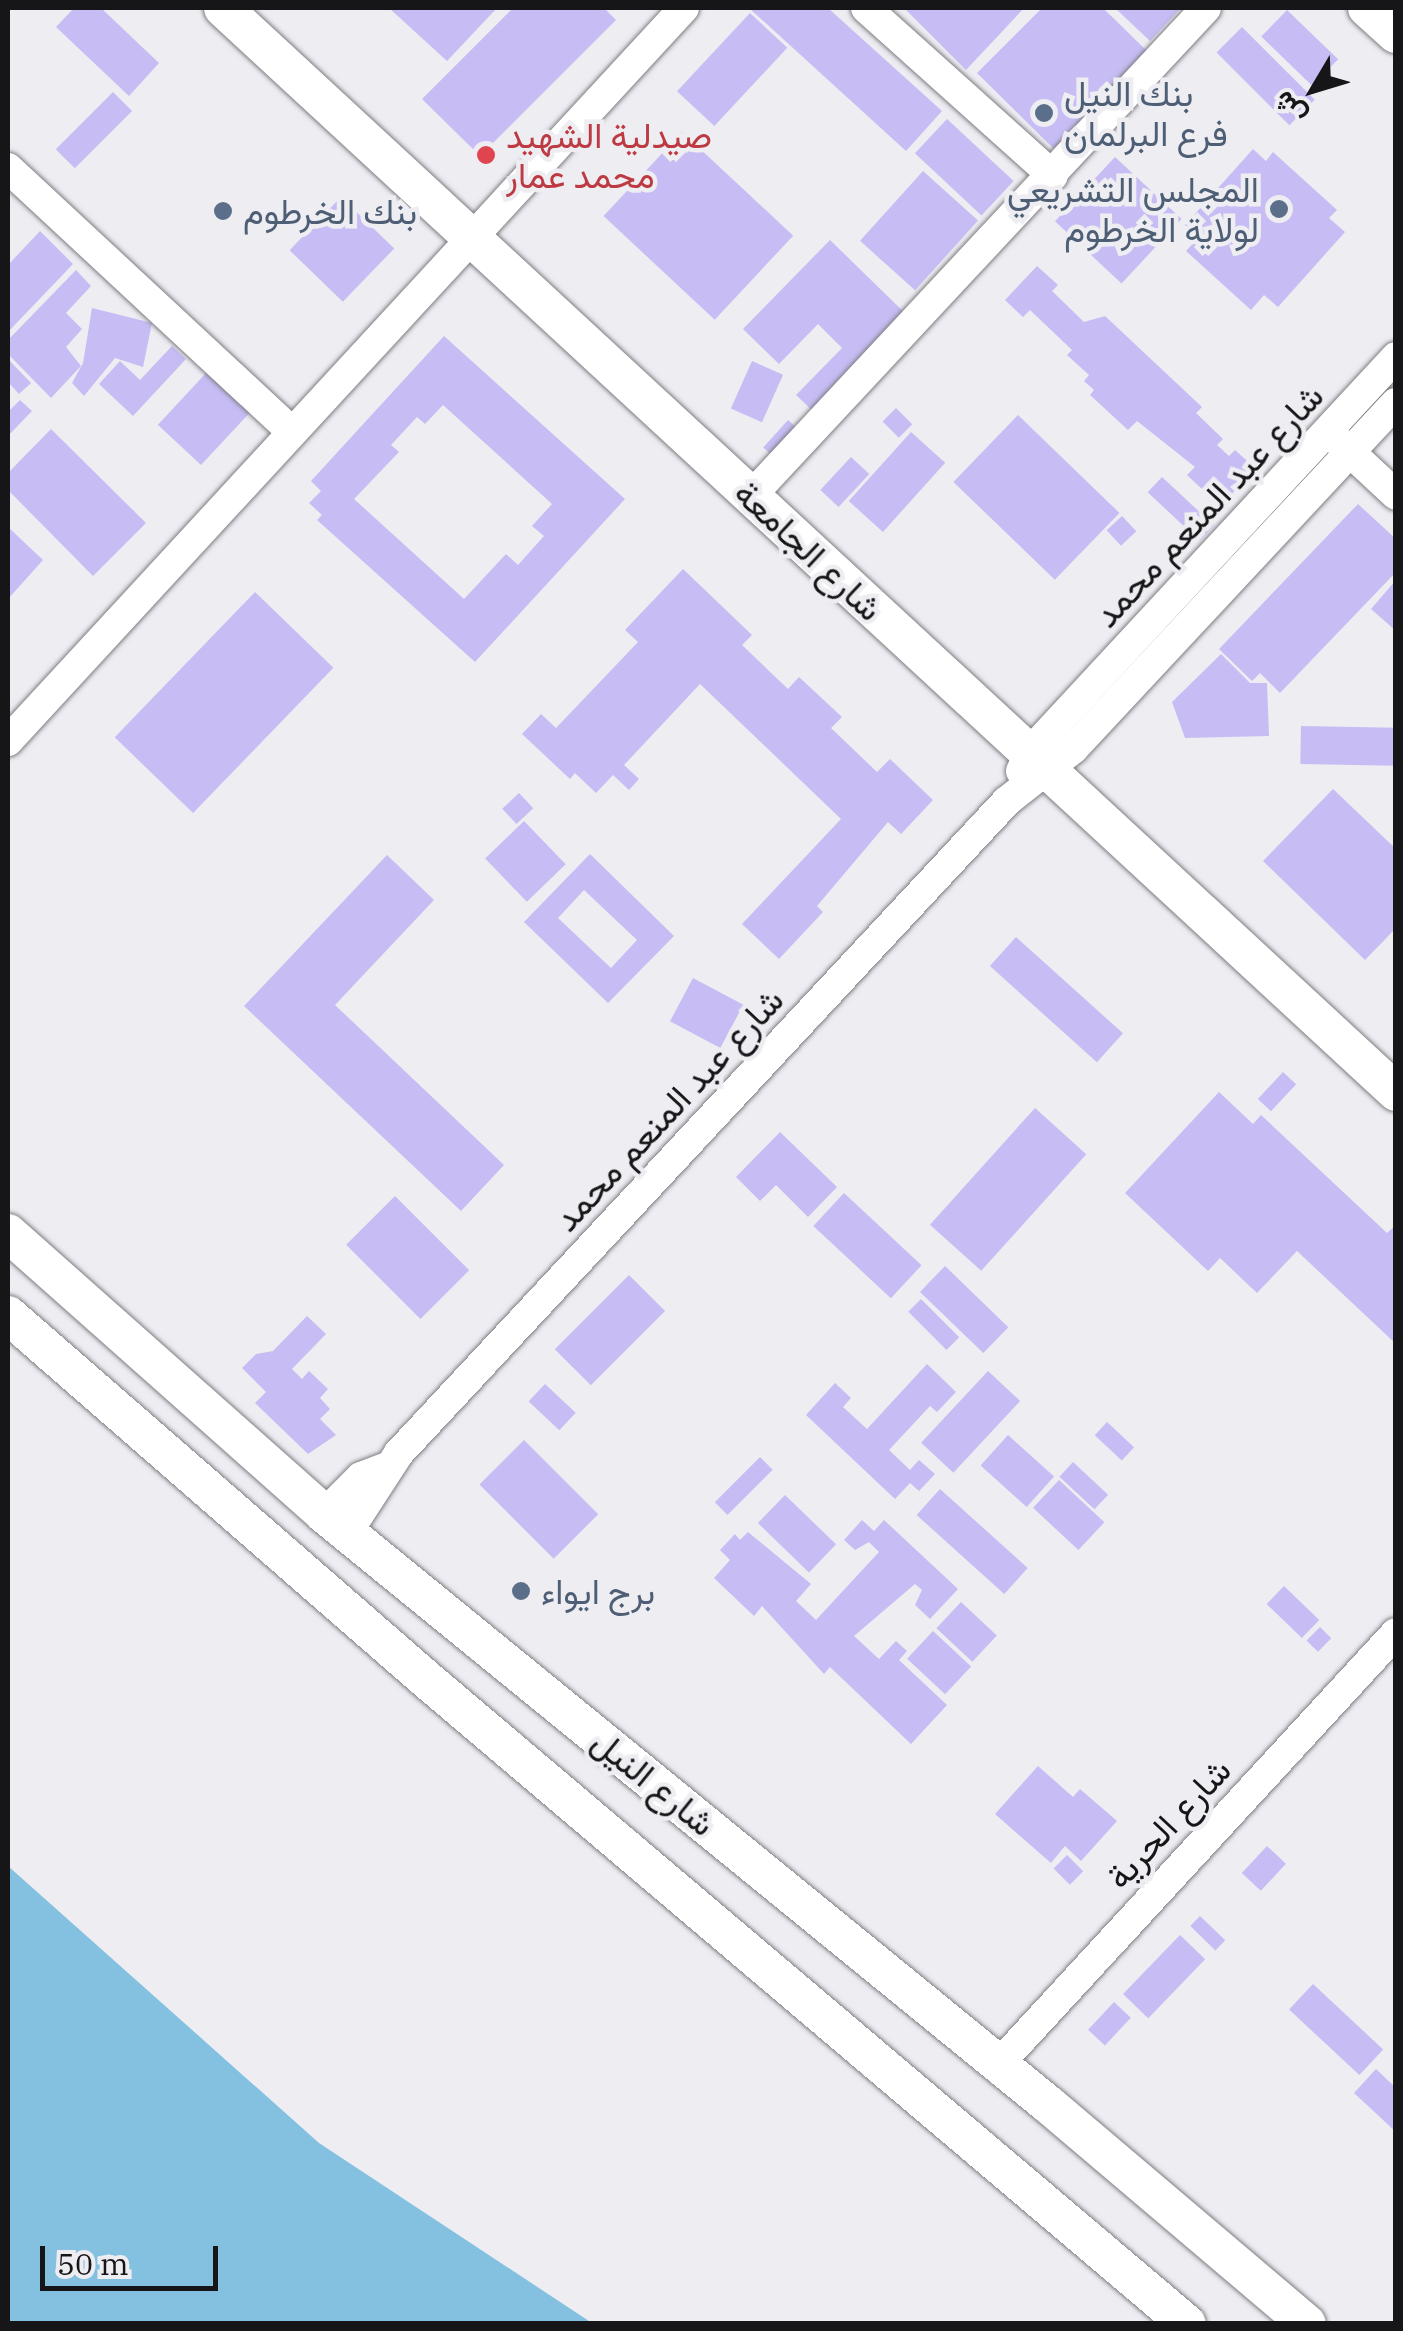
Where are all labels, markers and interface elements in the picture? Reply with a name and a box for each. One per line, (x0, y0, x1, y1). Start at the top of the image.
north arrow (1263, 40, 1363, 140)
place label: بنك النيل فرع البرلمان (1064, 72, 1228, 154)
text: ش (1264, 84, 1314, 133)
marker: بنك النيل فرع البرلمان (1033, 102, 1055, 124)
place label: صيدلية الشهيد محمد عمار (506, 114, 712, 196)
marker: صيدلية الشهيد محمد عمار (475, 144, 497, 166)
place label: المجلس التشريعي لولاية الخرطوم (1007, 168, 1259, 250)
place label: بنك الخرطوم (243, 190, 417, 232)
marker: المجلس التشريعي لولاية الخرطوم (1268, 198, 1290, 220)
marker: بنك الخرطوم (212, 200, 234, 222)
street label: شارع عبد المنعم محمد (1084, 375, 1332, 635)
street label: شارع الجامعة (726, 471, 892, 629)
street label: شارع عبد المنعم محمد (544, 979, 792, 1239)
place label: برج ايواء (541, 1570, 655, 1612)
marker: برج ايواء (510, 1580, 532, 1602)
street label: شارع النيل (584, 1720, 724, 1844)
street label: شارع الحرية (1097, 1749, 1239, 1897)
scale bar (45, 2226, 222, 2288)
text: 50 m (57, 2244, 129, 2283)

